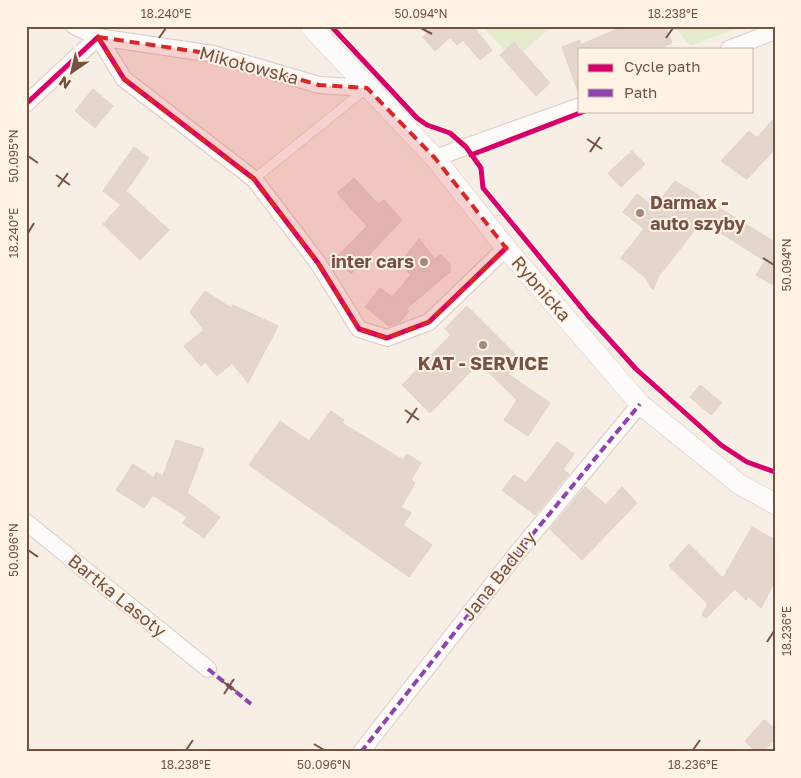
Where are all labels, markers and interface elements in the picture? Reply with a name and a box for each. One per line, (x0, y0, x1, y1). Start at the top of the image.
text: 18.240°E (141, 6, 191, 21)
text: 50.094°N (394, 6, 448, 21)
text: 18.238°E (648, 6, 698, 21)
street label: Mikołowska (197, 41, 301, 89)
north arrow (48, 48, 98, 98)
legend (578, 48, 754, 112)
text: Cycle path (624, 57, 700, 75)
text: N (55, 73, 74, 93)
text: Path (624, 83, 657, 101)
text: 50.095°N (6, 129, 21, 183)
place label: Darmax - auto szyby (650, 191, 746, 234)
marker: Darmax - auto szyby (634, 207, 646, 219)
text: 18.240°E (6, 208, 21, 258)
text: 50.094°N (779, 238, 794, 292)
place label: inter cars (331, 250, 414, 272)
street label: Rybnicka (507, 251, 576, 325)
marker: inter cars (418, 256, 430, 268)
marker: KAT - SERVICE (477, 339, 489, 351)
place label: KAT - SERVICE (418, 352, 548, 374)
text: 50.096°N (6, 523, 21, 577)
street label: Jana Badury (456, 526, 540, 625)
street label: Bartka Lasoty (64, 549, 171, 642)
text: 18.236°E (779, 606, 794, 656)
text: 18.238°E (161, 757, 211, 772)
text: 50.096°N (297, 757, 351, 772)
text: 18.236°E (668, 757, 718, 772)

